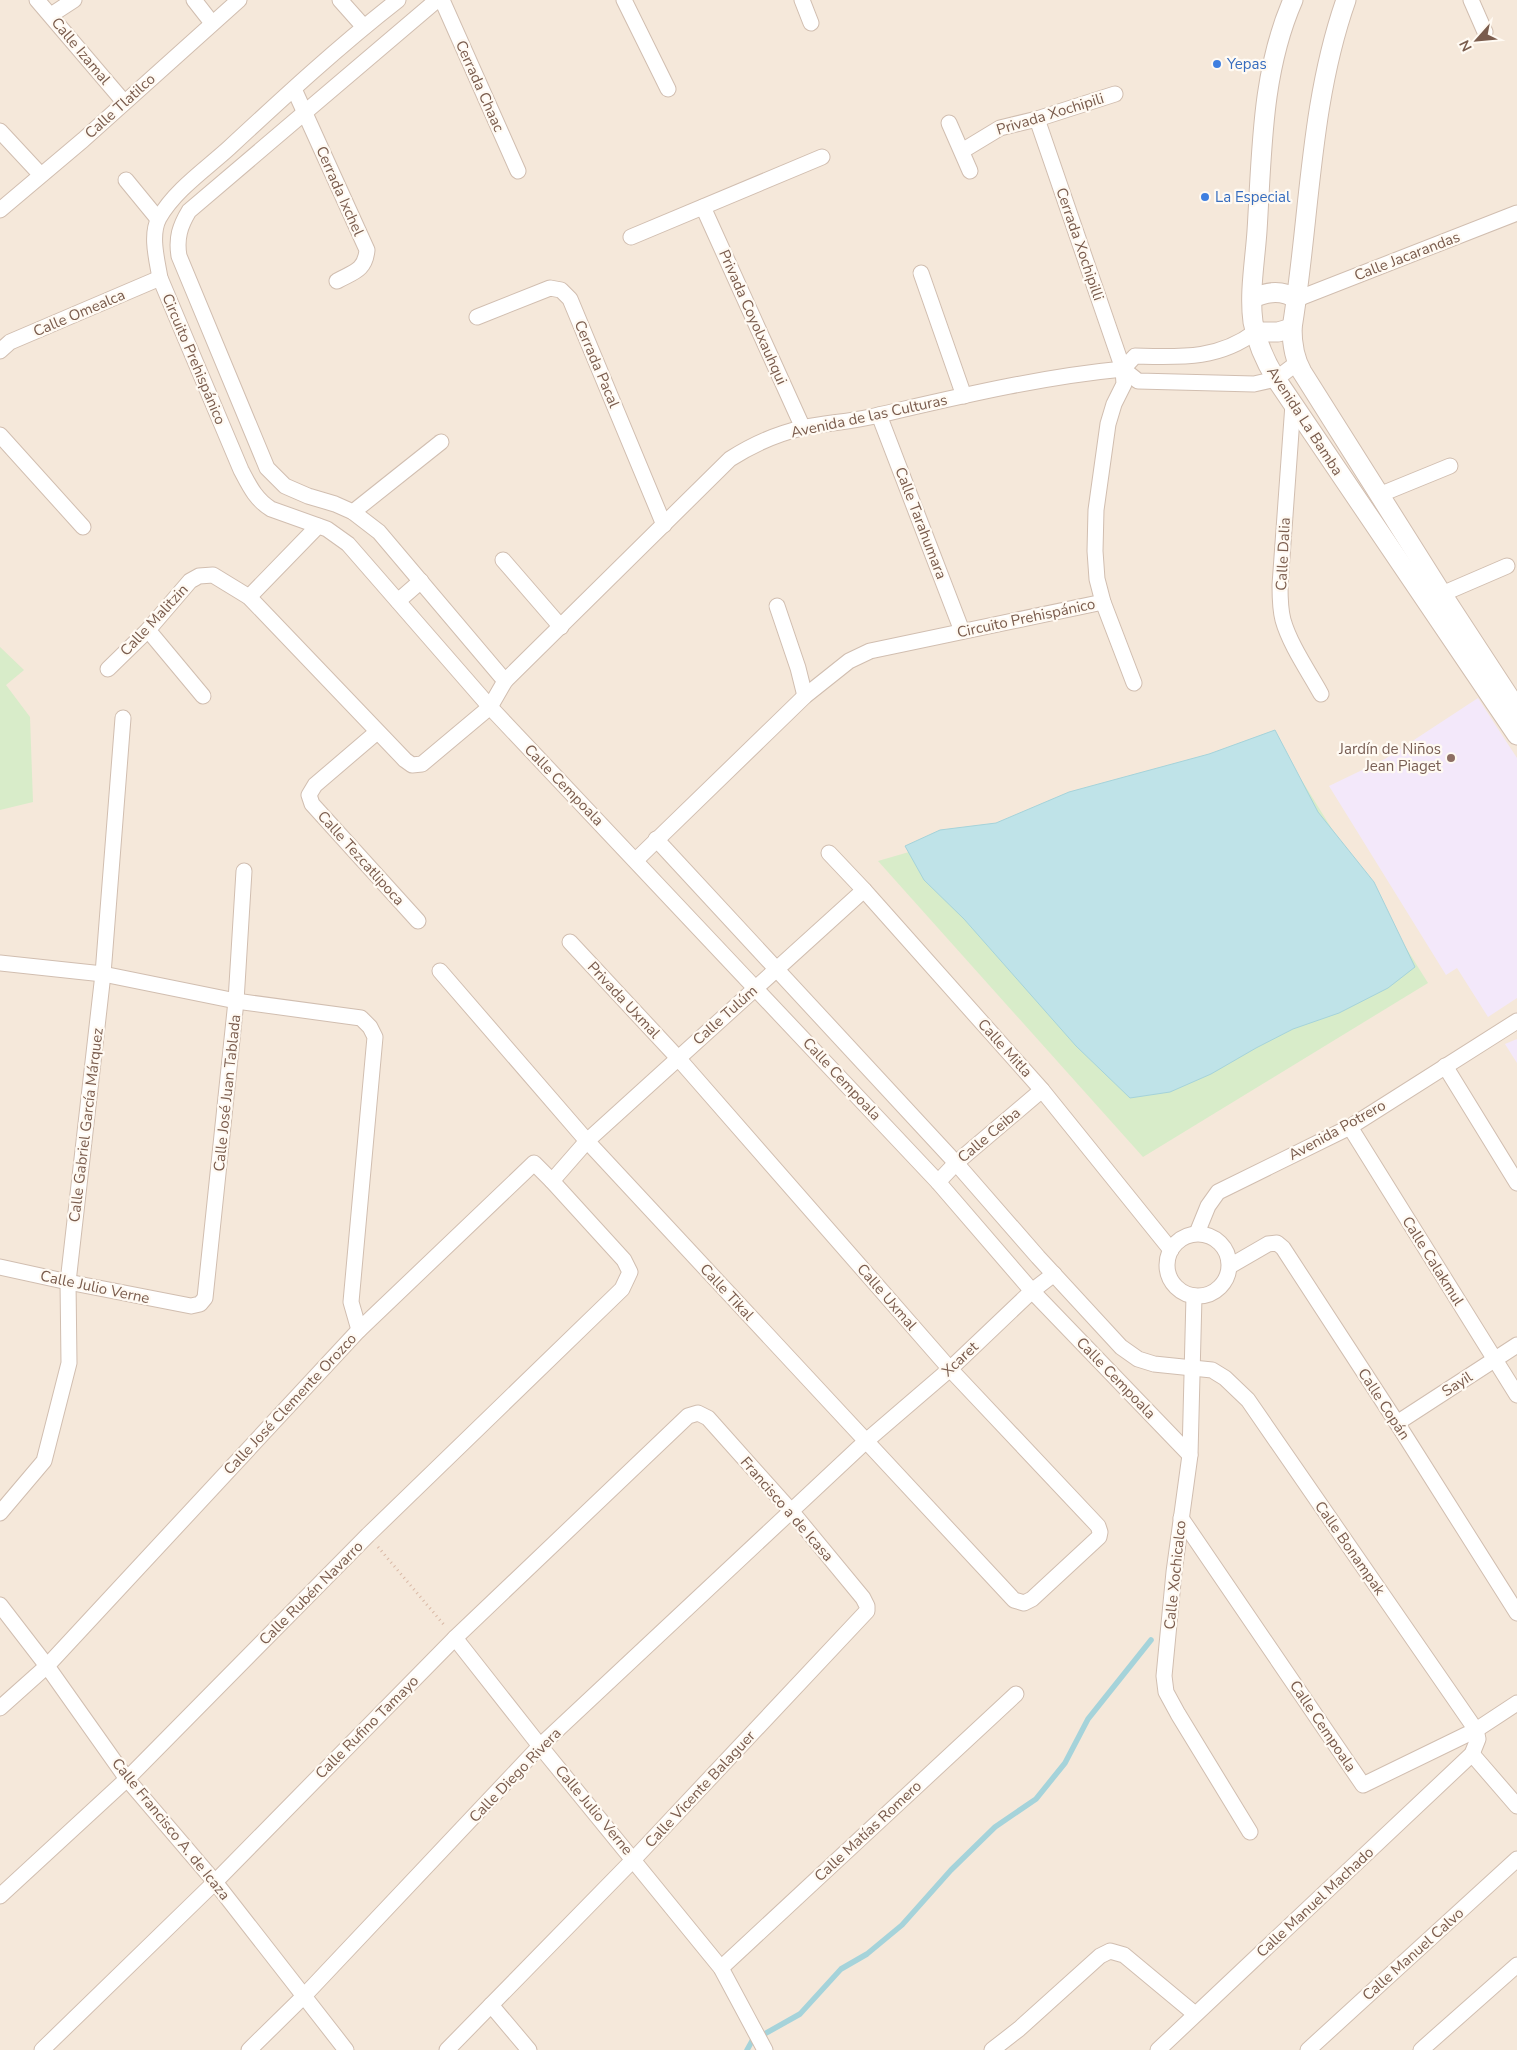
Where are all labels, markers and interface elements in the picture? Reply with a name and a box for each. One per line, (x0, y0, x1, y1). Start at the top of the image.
street label: Calle Izamal (47, 13, 115, 89)
north arrow (1452, 15, 1502, 65)
street label: Cerrada Chaac (451, 37, 509, 135)
text: N (1455, 37, 1477, 55)
place label: Yepas (1226, 54, 1267, 74)
marker: Yepas (1211, 58, 1223, 70)
street label: Calle Tlatilco (81, 69, 159, 143)
street label: Privada Xochipili (994, 88, 1106, 140)
street label: Cerrada Ixchel (311, 143, 369, 239)
street label: Cerrada Xochipilli (1051, 185, 1109, 303)
place label: La Especial (1215, 187, 1291, 207)
marker: La Especial (1199, 191, 1211, 203)
street label: Calle Jacarandas (1351, 227, 1463, 285)
street label: Privada Coyolxauhqui (714, 246, 792, 388)
street label: Calle Omealca (30, 285, 128, 341)
street label: Circuito Prehispánico (157, 290, 231, 428)
street label: Cerrada Pacal (570, 317, 625, 411)
street label: Avenida La Bamba (1262, 363, 1348, 479)
street label: Avenida de las Culturas (789, 390, 949, 442)
street label: Calle Tarahumara (890, 464, 952, 582)
street label: Calle Dalia (1271, 517, 1295, 591)
street label: Calle Malitzin (116, 580, 192, 660)
street label: Circuito Prehispánico (955, 594, 1097, 642)
place label: Jardín de Niños Jean Piaget (1338, 739, 1442, 776)
street label: Calle Cempoala (520, 740, 608, 830)
marker: Jardín de Niños Jean Piaget (1445, 752, 1457, 764)
street label: Calle Tezcatlipoca (313, 806, 409, 910)
street label: Privada Uxmal (583, 957, 665, 1043)
street label: Calle Tulúm (688, 981, 762, 1049)
street label: Calle José Juan Tablada (209, 1013, 245, 1173)
street label: Calle Mitla (973, 1014, 1037, 1082)
street label: Calle Gabriel García Márquez (64, 1027, 108, 1223)
street label: Calle Cempoala (798, 1033, 886, 1125)
street label: Avenida Potrero (1285, 1095, 1389, 1165)
street label: Calle Ceiba (953, 1103, 1025, 1167)
street label: Calle Calakmul (1398, 1213, 1469, 1310)
street label: Calle Tikal (696, 1259, 759, 1325)
street label: Calle Uxmal (852, 1259, 922, 1335)
street label: Calle Julio Verne (39, 1266, 151, 1308)
street label: Calle José Clemente Orozco (219, 1329, 361, 1479)
street label: Calle Cempoala (1072, 1333, 1160, 1423)
street label: Xcaret (937, 1337, 983, 1381)
street label: Calle Copán (1353, 1364, 1415, 1444)
street label: Sayil (1438, 1366, 1477, 1401)
street label: Francisco a de Icasa (736, 1452, 838, 1566)
street label: Calle Bonampak (1310, 1497, 1390, 1599)
street label: Calle Xochicalco (1159, 1519, 1191, 1631)
street label: Calle Rubén Navarro (255, 1537, 367, 1649)
street label: Calle Rufino Tamayo (311, 1671, 423, 1783)
street label: Calle Cempoala (1285, 1676, 1361, 1776)
street label: Calle Diego Rivera (465, 1723, 565, 1827)
street label: Calle Vicente Balaguer (640, 1726, 760, 1852)
street label: Calle Francisco A. de Icaza (107, 1754, 235, 1904)
street label: Calle Julio Verne (551, 1761, 637, 1859)
street label: Calle Matías Romero (810, 1776, 926, 1886)
street label: Calle Manuel Machado (1252, 1842, 1378, 1962)
street label: Calle Manuel Calvo (1358, 1903, 1468, 2005)

